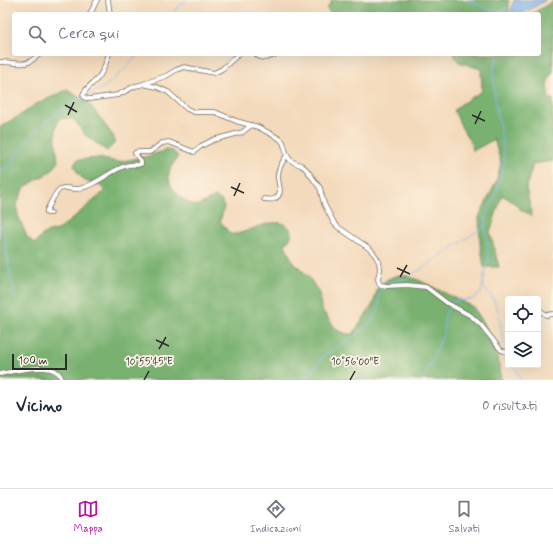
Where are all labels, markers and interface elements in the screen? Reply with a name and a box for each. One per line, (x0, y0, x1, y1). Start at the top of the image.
search box (12, 12, 541, 56)
icon: search (26, 23, 48, 45)
text: Cerca qui (58, 24, 119, 44)
map controls (505, 296, 541, 368)
button: locate (505, 296, 541, 332)
button: layers (505, 332, 541, 368)
scale bar (12, 352, 67, 371)
text: 100 m (18, 354, 48, 368)
text: 10°55'45"E (125, 355, 173, 369)
text: 10°56'00"E (331, 355, 379, 369)
text: Vicino (16, 395, 62, 417)
text: 0 risultati (482, 398, 537, 415)
tab: Mappa (74, 498, 103, 536)
tab: Indicazioni (250, 498, 301, 536)
tab: Salvati (448, 498, 480, 536)

